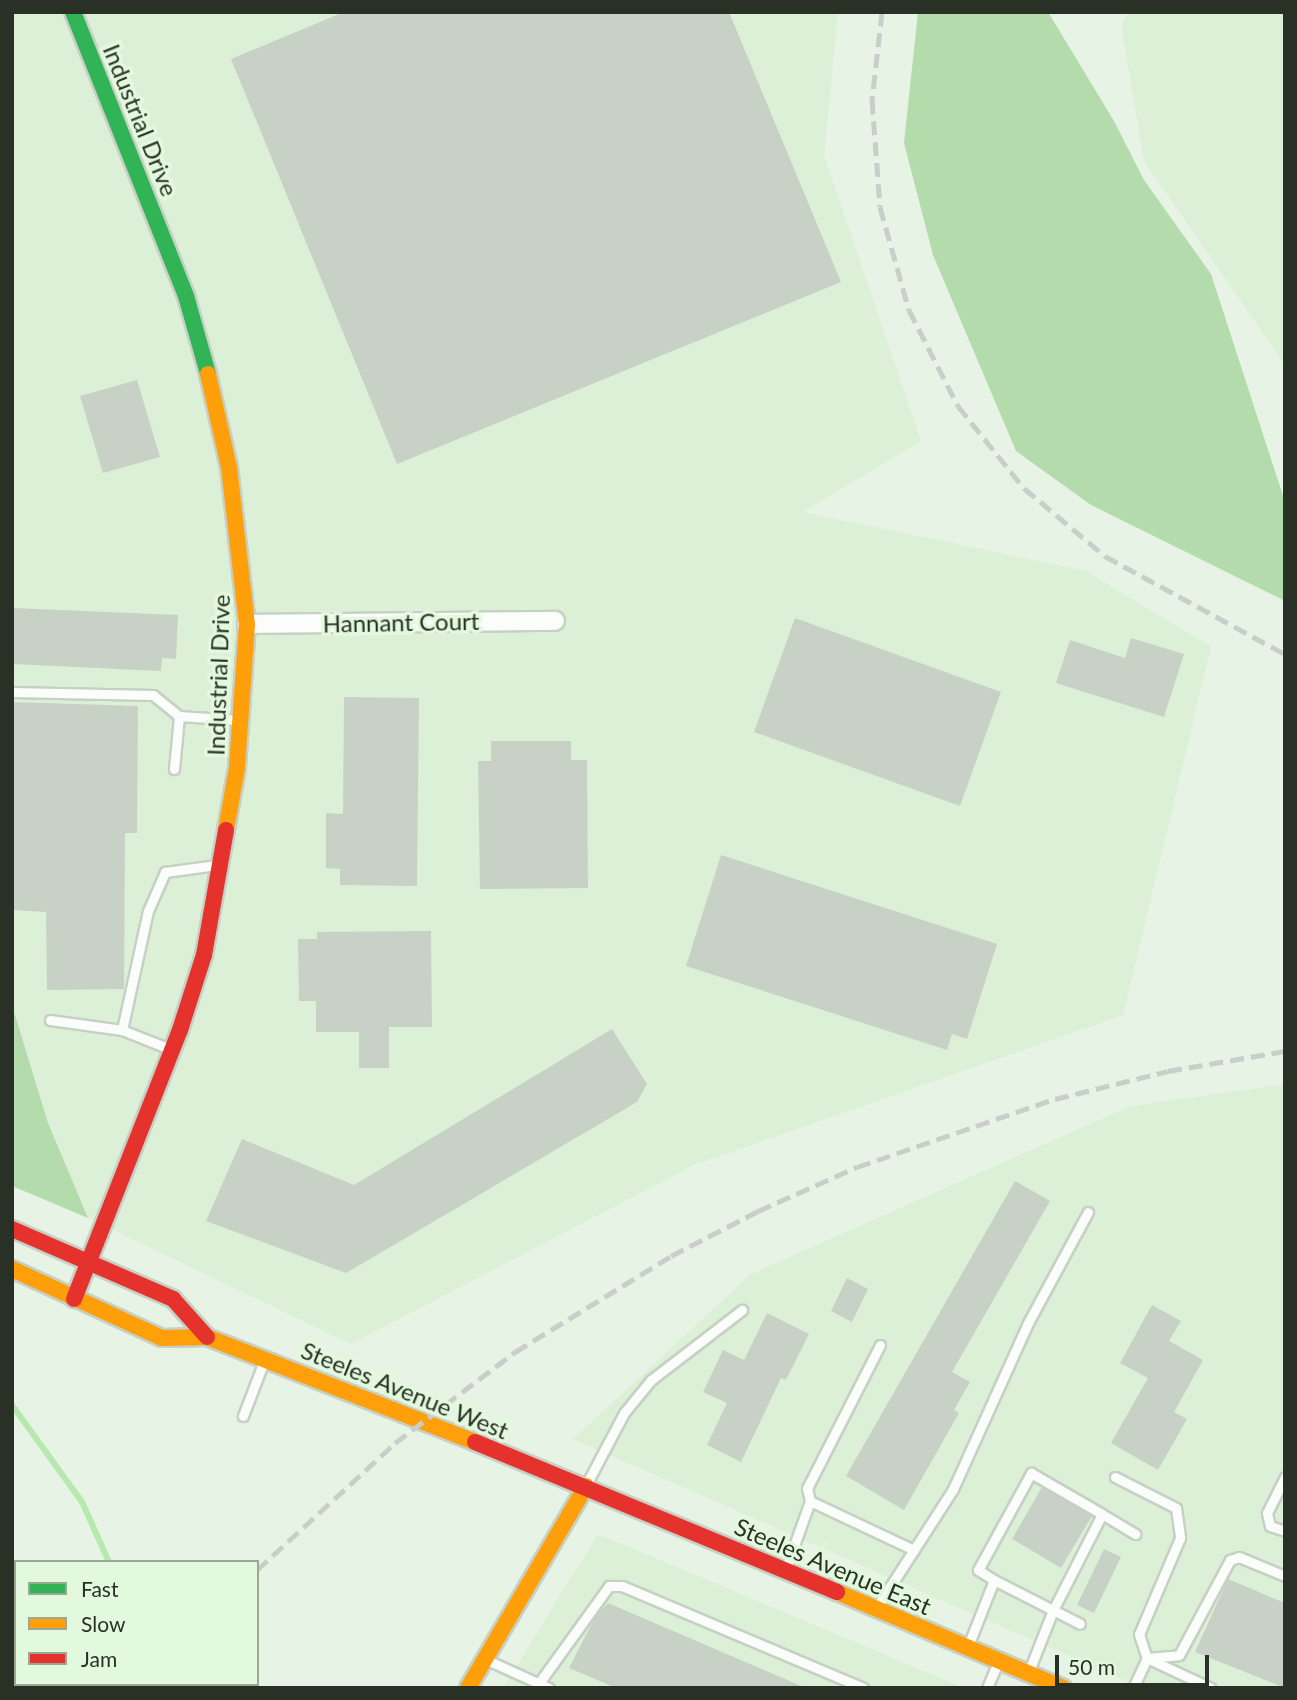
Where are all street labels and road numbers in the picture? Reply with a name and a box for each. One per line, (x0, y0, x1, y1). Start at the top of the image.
street label: Industrial Drive (97, 40, 185, 200)
street label: Industrial Drive (201, 594, 235, 756)
street label: Hannant Court (322, 606, 480, 638)
street label: Steeles Avenue West (297, 1335, 513, 1445)
street label: Steeles Avenue East (730, 1511, 936, 1621)

